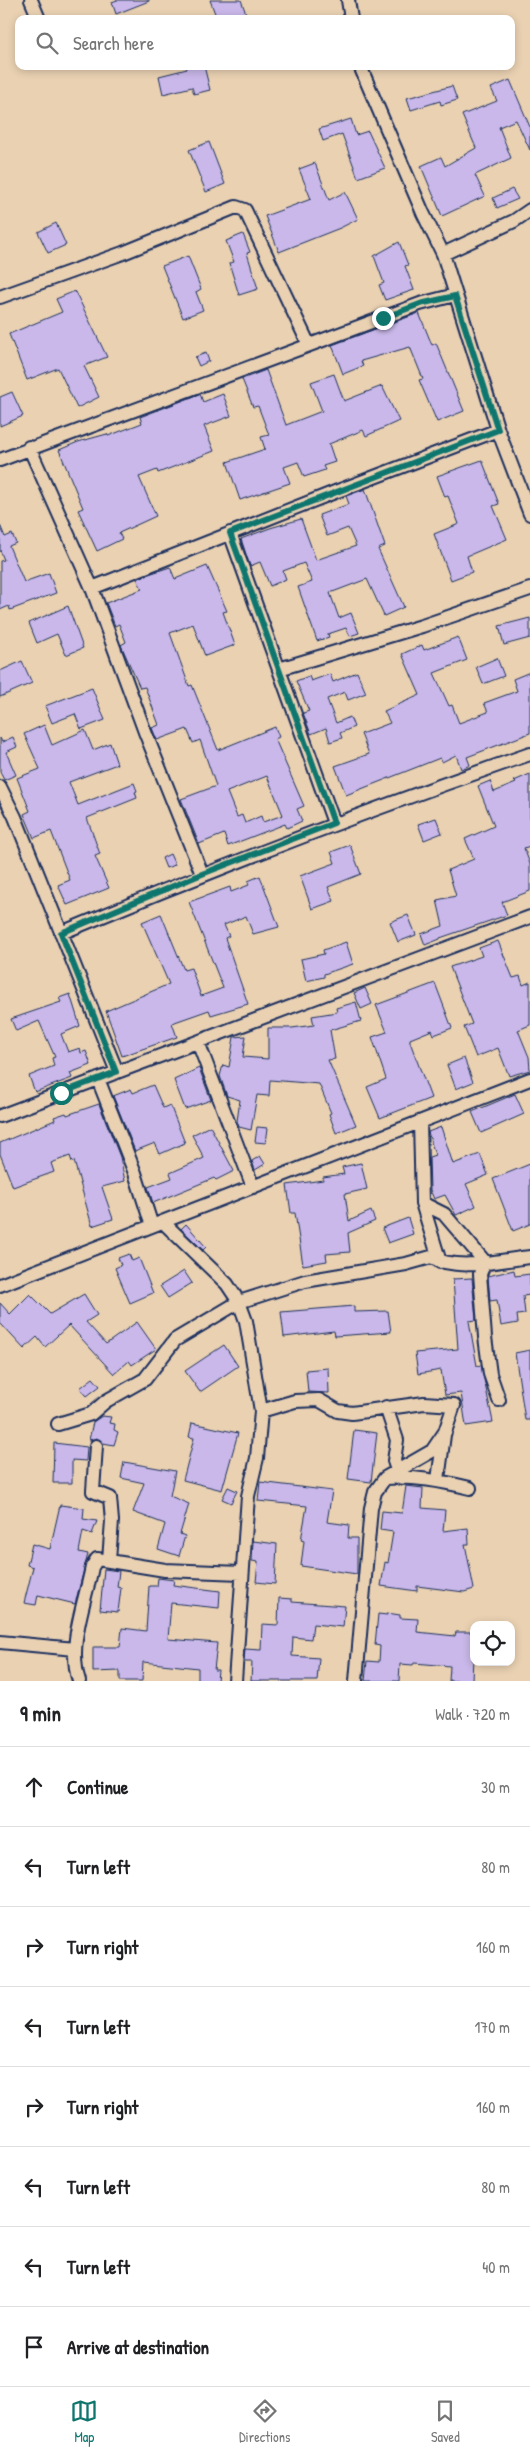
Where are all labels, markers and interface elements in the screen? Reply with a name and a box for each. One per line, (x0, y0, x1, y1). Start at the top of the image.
search box (15, 15, 515, 70)
icon: search (33, 29, 61, 57)
text: Search here (73, 30, 154, 56)
route end (372, 307, 395, 330)
route start (50, 1082, 73, 1105)
map controls (470, 1621, 515, 1666)
button: locate (470, 1621, 515, 1666)
text: 9 min (20, 1699, 61, 1728)
text: Walk · 720 m (435, 1703, 510, 1725)
icon: ahead (20, 1773, 48, 1801)
text: Continue (67, 1774, 128, 1800)
text: 30 m (481, 1776, 510, 1798)
icon: left (20, 1853, 48, 1881)
text: Turn left (67, 1854, 130, 1880)
text: 80 m (481, 1856, 510, 1878)
icon: right (20, 1933, 48, 1961)
text: Turn right (67, 1934, 138, 1960)
text: 160 m (476, 1936, 510, 1958)
icon: left (20, 2013, 48, 2041)
text: Turn left (67, 2014, 130, 2040)
text: 170 m (475, 2016, 510, 2038)
icon: right (20, 2093, 48, 2121)
text: Turn right (67, 2094, 138, 2120)
text: 160 m (476, 2096, 510, 2118)
icon: left (20, 2173, 48, 2201)
text: Turn left (67, 2174, 130, 2200)
text: 80 m (481, 2176, 510, 2198)
icon: left (20, 2253, 48, 2281)
text: Turn left (67, 2254, 130, 2280)
text: 40 m (482, 2256, 510, 2278)
icon: arrive (20, 2333, 48, 2361)
text: Arrive at destination (67, 2334, 209, 2360)
tab: Map (70, 2397, 98, 2446)
tab: Directions (239, 2397, 290, 2446)
tab: Saved (431, 2397, 460, 2446)

